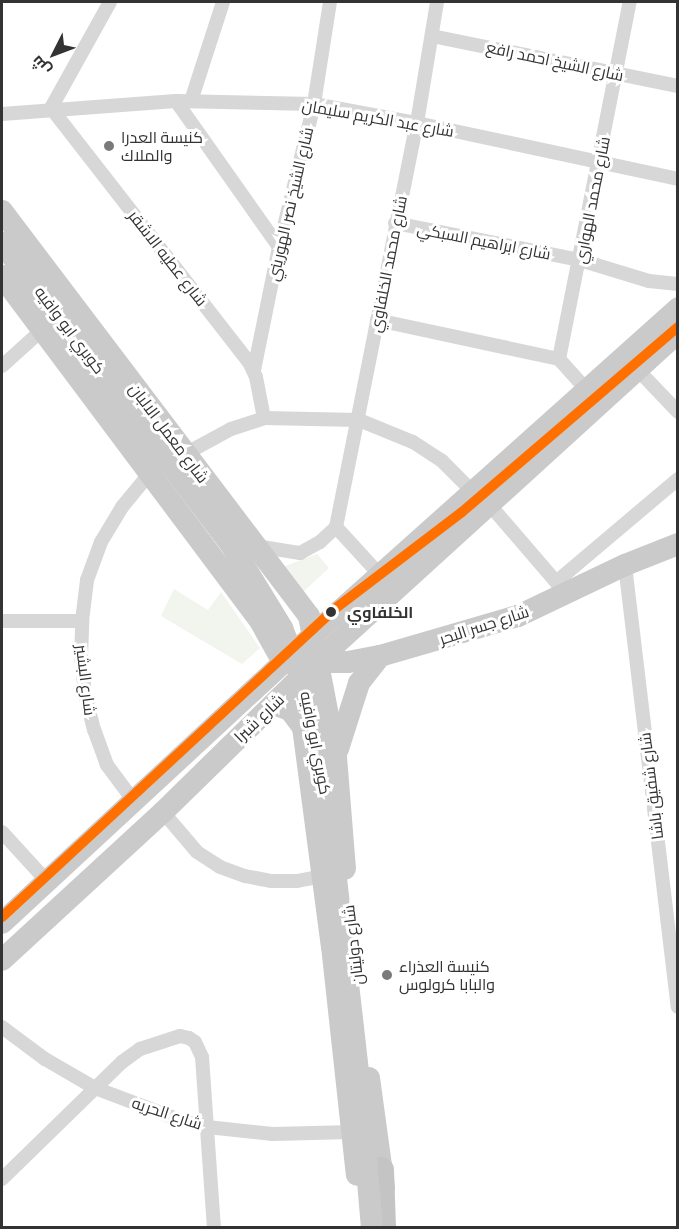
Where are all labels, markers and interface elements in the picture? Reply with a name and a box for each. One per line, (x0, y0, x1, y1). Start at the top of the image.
north arrow (24, 24, 84, 84)
street label: شارع الشيخ احمد رافع (485, 37, 625, 85)
text: ش (27, 52, 54, 80)
street label: شارع عبد الكريم سليمان (301, 95, 455, 141)
street label: شارع الشيخ نصر الهوريني (263, 125, 317, 283)
place label: كنيسة العدرا والملاك (121, 127, 203, 165)
street label: شارع محمد الهواري (570, 135, 614, 265)
marker: كنيسة العدرا والملاك (102, 139, 116, 153)
street label: شارع محمد الخلفاوي (365, 194, 411, 334)
street label: شارع عطيه الاشقر (125, 206, 211, 310)
street label: شارع ابراهيم السبكي (416, 219, 552, 263)
street label: كوبري ابو وافيه (31, 282, 109, 378)
street label: شارع معمل الالبان (125, 379, 213, 487)
marker: الخلفاوي (320, 601, 342, 623)
street label: شارع جسر البحر (437, 601, 531, 649)
place label: الخلفاوي (347, 602, 413, 622)
street label: شارع البشير (72, 643, 100, 717)
street label: شارع شبرا (230, 690, 288, 746)
street label: كوبري ابو وافيه (297, 690, 335, 796)
street label: شارع شفيق باشا (635, 731, 667, 841)
street label: شارع دوليتان (339, 904, 367, 986)
place label: كنيسة العذراء والبابا كرولوس (399, 956, 495, 994)
marker: كنيسة العذراء والبابا كرولوس (380, 968, 394, 982)
street label: شارع الحريه (130, 1093, 204, 1133)

